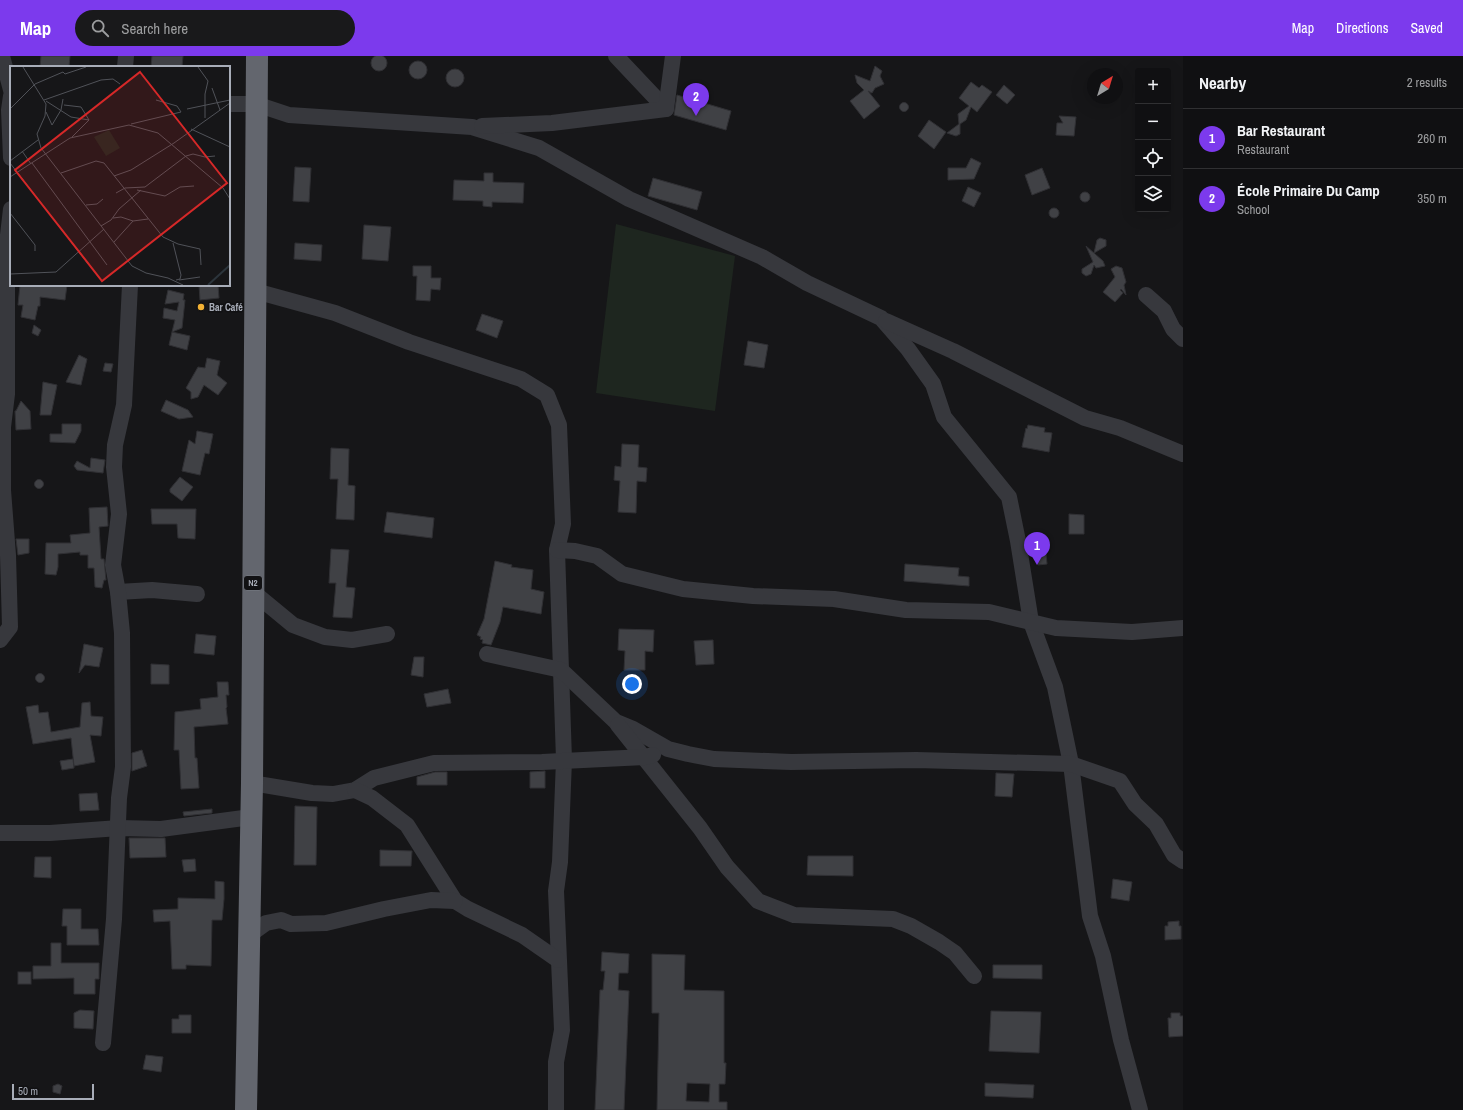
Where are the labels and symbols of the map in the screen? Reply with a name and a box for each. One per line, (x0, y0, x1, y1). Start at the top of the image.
inset map (10, 66, 230, 286)
north arrow (1087, 68, 1123, 104)
pin: 2 (683, 83, 709, 116)
place label: Bar Café (209, 301, 243, 314)
marker: Bar Café (196, 302, 206, 312)
pin: 1 (1024, 532, 1050, 565)
road number: N2 (244, 576, 262, 590)
your location (622, 674, 642, 694)
scale bar (12, 1082, 94, 1101)

